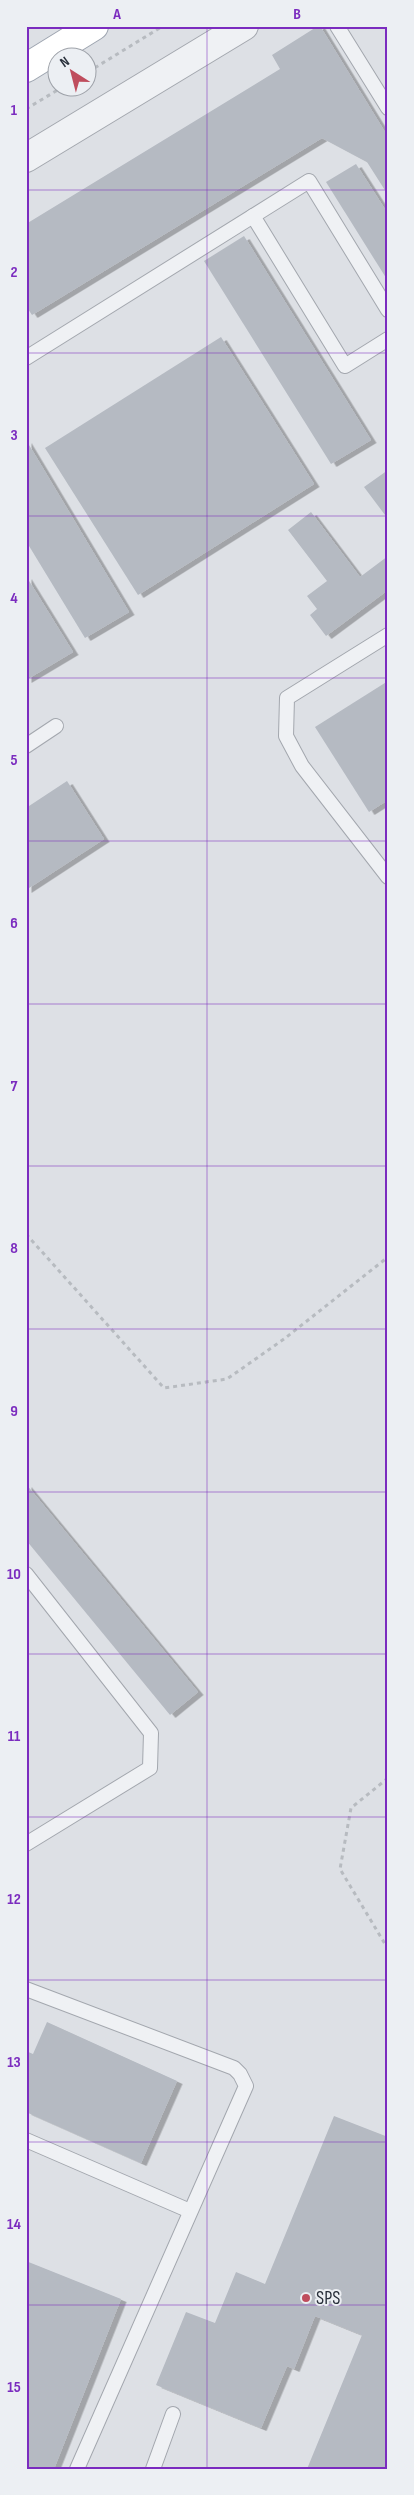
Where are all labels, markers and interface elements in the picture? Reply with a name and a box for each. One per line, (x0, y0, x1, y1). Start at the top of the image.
text: A (112, 5, 121, 24)
text: B (293, 5, 301, 24)
north arrow (48, 48, 98, 98)
text: N (57, 53, 73, 71)
text: 1 (11, 101, 18, 120)
text: 2 (10, 263, 18, 282)
text: 3 (10, 426, 18, 445)
text: 4 (10, 589, 18, 608)
text: 5 (10, 751, 18, 770)
text: 6 (10, 914, 18, 933)
text: 7 (11, 1077, 18, 1096)
text: 8 (10, 1239, 18, 1258)
text: 9 (10, 1402, 18, 1421)
text: 10 (7, 1565, 21, 1584)
text: 11 (8, 1727, 21, 1746)
text: 12 (7, 1890, 21, 1909)
text: 13 (7, 2053, 21, 2072)
text: 14 (7, 2215, 21, 2234)
place label: SPS (316, 2287, 340, 2310)
marker: SPS (300, 2292, 312, 2304)
text: 15 (7, 2378, 21, 2397)

